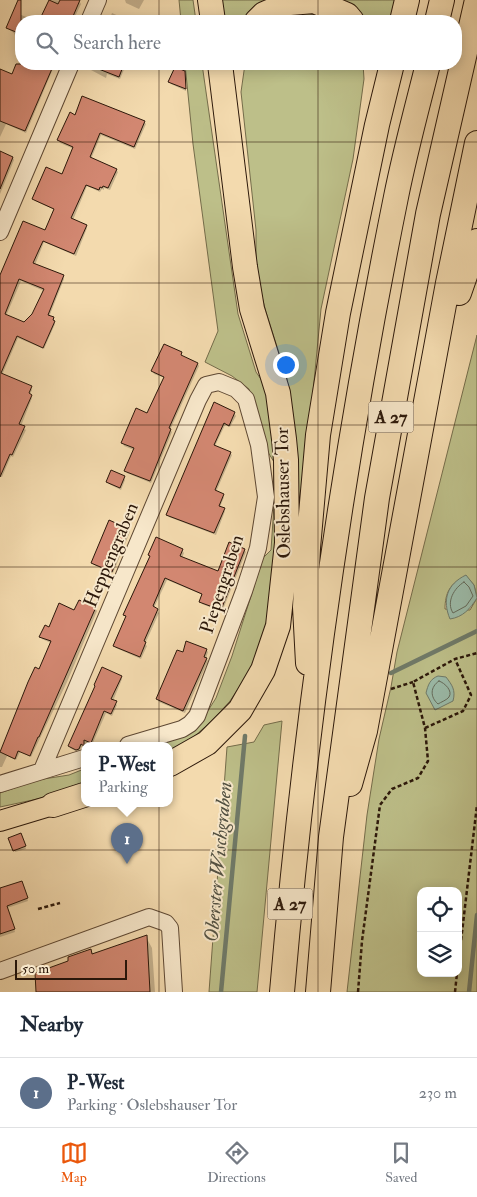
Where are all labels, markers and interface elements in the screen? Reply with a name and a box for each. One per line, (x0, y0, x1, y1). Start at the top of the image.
search box (15, 15, 462, 70)
icon: search (33, 29, 61, 57)
text: Search here (73, 31, 161, 55)
your location (273, 352, 299, 378)
road number: A 27 (368, 402, 414, 432)
street label: Oslebshauser Tor (270, 427, 296, 559)
street label: Heppengraben (78, 499, 145, 611)
street label: Piepengraben (195, 531, 250, 637)
popup (81, 742, 173, 807)
text: P-West (98, 753, 156, 777)
text: Parking (98, 777, 148, 797)
water label: Oberster Wischgraben (199, 781, 237, 943)
pin: 1 (111, 823, 143, 864)
map controls (417, 887, 462, 977)
button: locate (417, 887, 462, 932)
road number: A 27 (268, 889, 312, 920)
button: layers (417, 932, 462, 977)
scale bar (15, 957, 128, 980)
text: 50 m (22, 960, 49, 977)
text: Nearby (20, 1011, 83, 1038)
text: P-West (67, 1071, 124, 1095)
text: 1 (33, 1083, 39, 1103)
text: 230 m (419, 1083, 457, 1103)
text: Parking · Oslebshauser Tor (67, 1095, 237, 1115)
tab: Map (60, 1139, 88, 1186)
tab: Directions (207, 1139, 266, 1186)
tab: Saved (385, 1139, 417, 1186)

